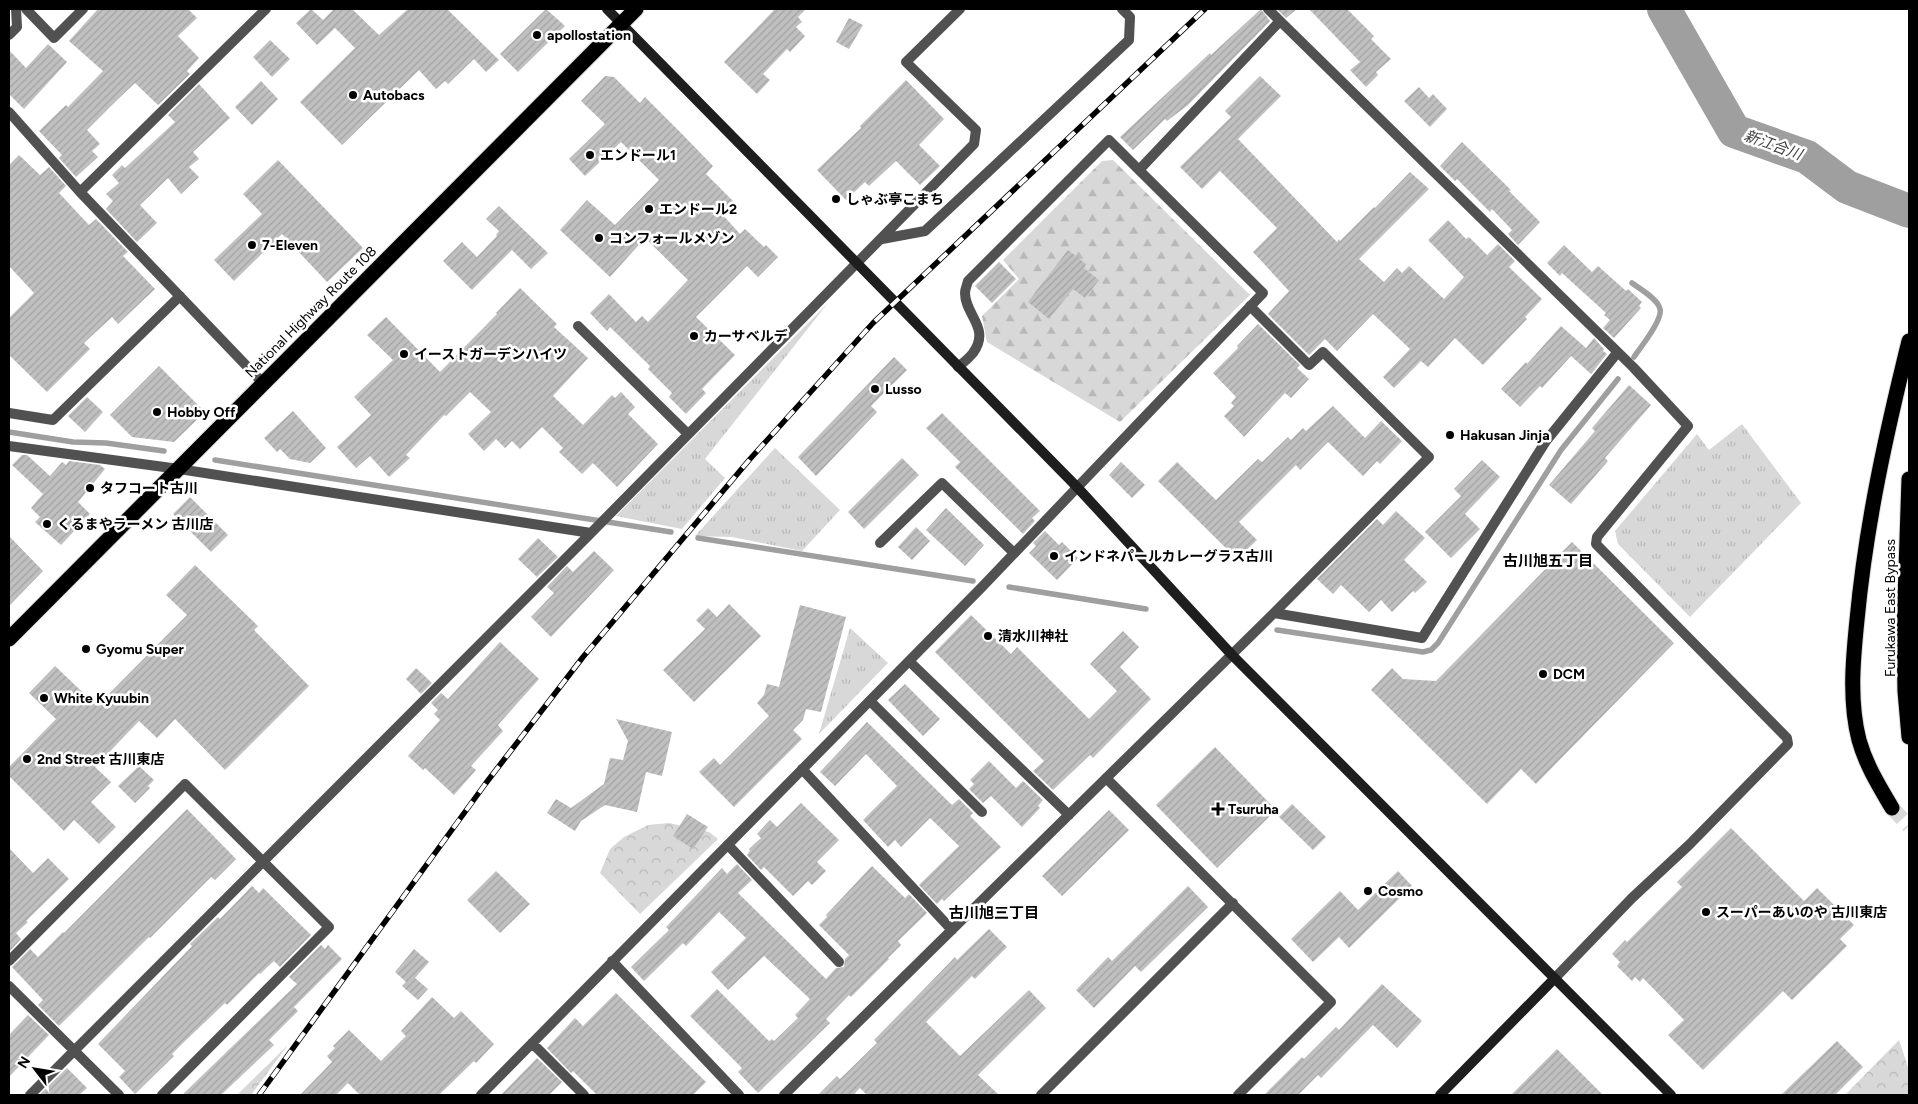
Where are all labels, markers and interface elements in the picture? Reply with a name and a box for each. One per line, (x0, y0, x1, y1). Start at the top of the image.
place label: apollostation (547, 27, 631, 44)
marker: apollostation (531, 29, 543, 41)
place label: Autobacs (363, 87, 425, 104)
marker: Autobacs (347, 89, 359, 101)
water label: 新江合川 (1742, 126, 1806, 164)
place label: エンドール1 (600, 147, 676, 164)
marker: エンドール1 (584, 149, 596, 161)
place label: しゃぶ亭こまち (846, 191, 944, 208)
marker: しゃぶ亭こまち (830, 193, 842, 205)
place label: エンドール2 (659, 201, 737, 218)
marker: エンドール2 (643, 203, 655, 215)
place label: コンフォールメゾン (609, 230, 735, 247)
marker: コンフォールメゾン (593, 232, 605, 244)
place label: 7-Eleven (262, 237, 318, 254)
marker: 7-Eleven (246, 239, 258, 251)
street label: National Highway Route 108 (242, 243, 380, 381)
place label: カーサベルデ (704, 328, 788, 345)
marker: カーサベルデ (688, 330, 700, 342)
place label: イーストガーデンハイツ (414, 346, 567, 363)
marker: イーストガーデンハイツ (398, 348, 410, 360)
place label: Lusso (885, 381, 922, 398)
marker: Lusso (869, 383, 881, 395)
place label: Hobby Off (167, 404, 236, 421)
marker: Hobby Off (151, 406, 163, 418)
place label: Hakusan Jinja (1460, 427, 1550, 444)
marker: Hakusan Jinja (1444, 429, 1456, 441)
place label: タフコート古川 (100, 480, 198, 497)
marker: タフコート古川 (84, 482, 96, 494)
place label: くるまやラーメン 古川店 (57, 516, 214, 533)
marker: くるまやラーメン 古川店 (41, 518, 53, 530)
street label: Furukawa East Bypass (1882, 539, 1899, 677)
place label: インドネパールカレーグラス古川 (1064, 548, 1273, 565)
marker: インドネパールカレーグラス古川 (1048, 550, 1060, 562)
district label: 古川旭五丁目 (1503, 552, 1593, 570)
place label: 清水川神社 (998, 628, 1068, 645)
marker: 清水川神社 (982, 630, 994, 642)
place label: Gyomu Super (96, 641, 184, 658)
marker: Gyomu Super (80, 643, 92, 655)
place label: DCM (1553, 666, 1585, 683)
marker: DCM (1537, 668, 1549, 680)
place label: White Kyuubin (54, 690, 149, 707)
marker: White Kyuubin (38, 692, 50, 704)
place label: 2nd Street 古川東店 (37, 751, 165, 768)
marker: 2nd Street 古川東店 (21, 753, 33, 765)
place label: Tsuruha (1228, 801, 1279, 818)
marker: Tsuruha (1212, 803, 1224, 815)
place label: Cosmo (1378, 883, 1423, 900)
marker: Cosmo (1362, 885, 1374, 897)
district label: 古川旭三丁目 (949, 904, 1039, 922)
place label: スーパーあいのや 古川東店 (1716, 904, 1887, 921)
marker: スーパーあいのや 古川東店 (1700, 906, 1712, 918)
north arrow (10, 1044, 60, 1094)
text: N (14, 1054, 34, 1072)

